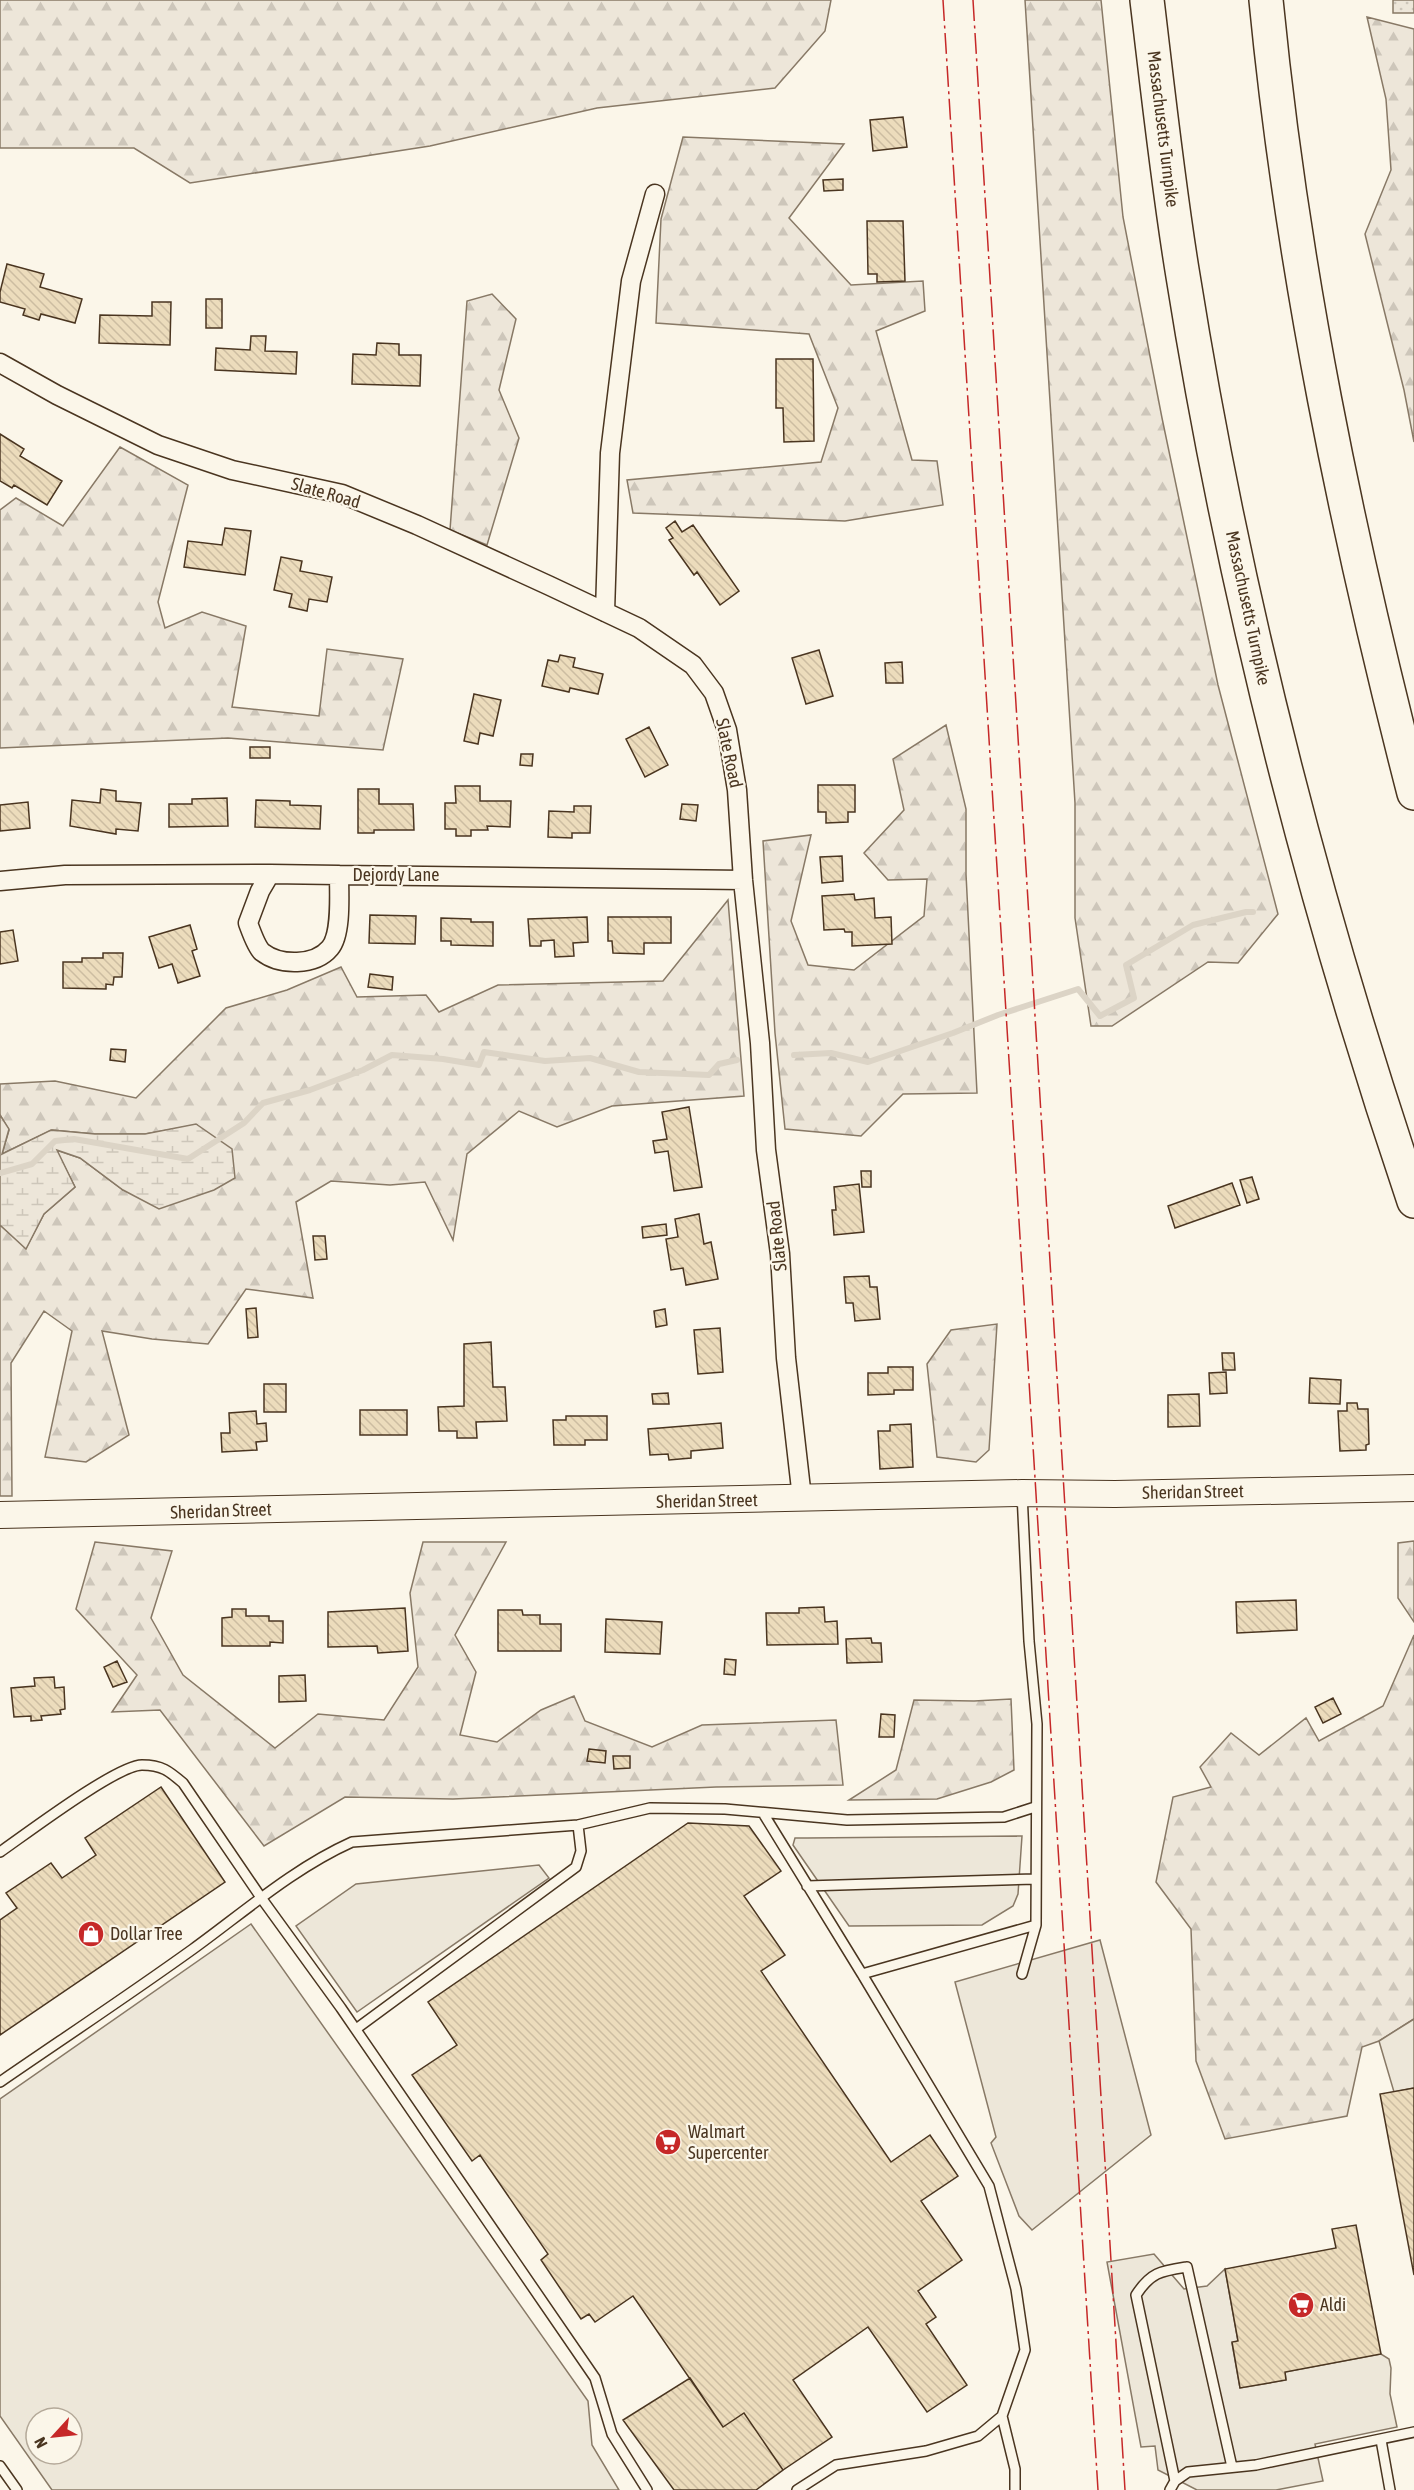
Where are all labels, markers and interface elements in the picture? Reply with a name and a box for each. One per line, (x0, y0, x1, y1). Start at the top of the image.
street label: Massachusetts Turnpike (1143, 50, 1184, 208)
street label: Slate Road (289, 473, 363, 512)
street label: Massachusetts Turnpike (1222, 529, 1275, 687)
street label: Slate Road (712, 716, 747, 790)
street label: Dejordy Lane (353, 864, 439, 885)
street label: Slate Road (762, 1200, 791, 1272)
street label: Sheridan Street (1142, 1480, 1244, 1503)
street label: Sheridan Street (656, 1489, 758, 1512)
street label: Sheridan Street (170, 1498, 272, 1523)
shop icon: Dollar Tree (76, 1919, 106, 1949)
place label: Dollar Tree (110, 1923, 183, 1944)
place label: Walmart Supercenter (688, 2121, 769, 2163)
supermarket icon: Walmart Supercenter (653, 2127, 683, 2157)
supermarket icon: Aldi (1286, 2290, 1316, 2320)
place label: Aldi (1320, 2294, 1346, 2315)
north arrow (24, 2406, 84, 2466)
text: N (30, 2435, 51, 2451)

